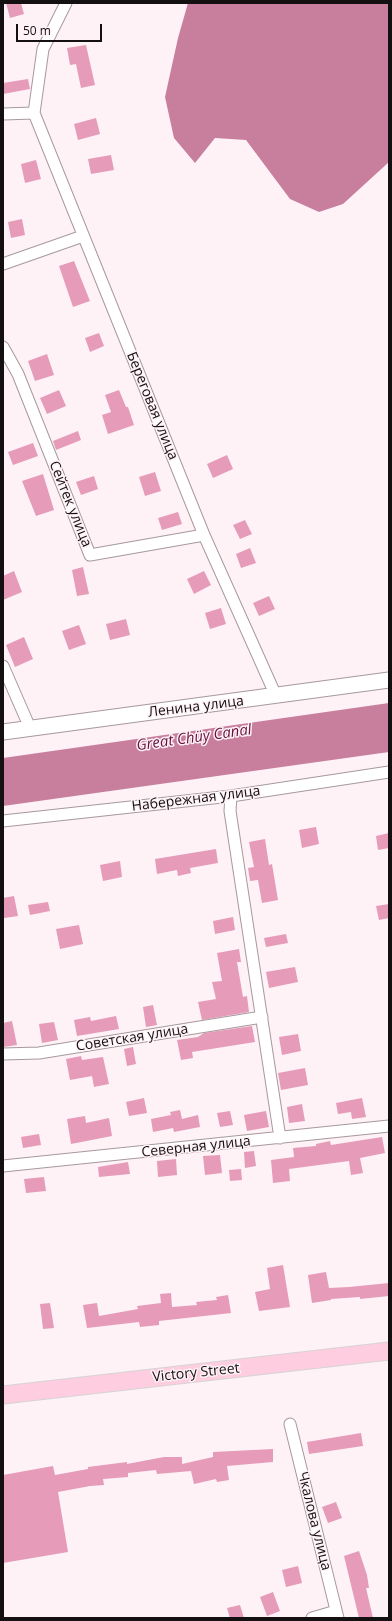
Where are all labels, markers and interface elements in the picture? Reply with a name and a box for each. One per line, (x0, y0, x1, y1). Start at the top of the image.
scale bar (18, 16, 104, 42)
text: 50 m (23, 22, 51, 39)
street label: Береговая улица (123, 350, 181, 462)
street label: Сейтек улица (45, 458, 95, 550)
street label: Ленина улица (147, 693, 245, 721)
water label: Great Chüy Canal (135, 721, 253, 755)
street label: Набережная улица (131, 783, 261, 815)
street label: Советская улица (75, 1021, 189, 1055)
street label: Северная улица (141, 1133, 251, 1161)
street label: Victory Street (152, 1360, 240, 1386)
street label: Чкалова улица (294, 1470, 334, 1572)

